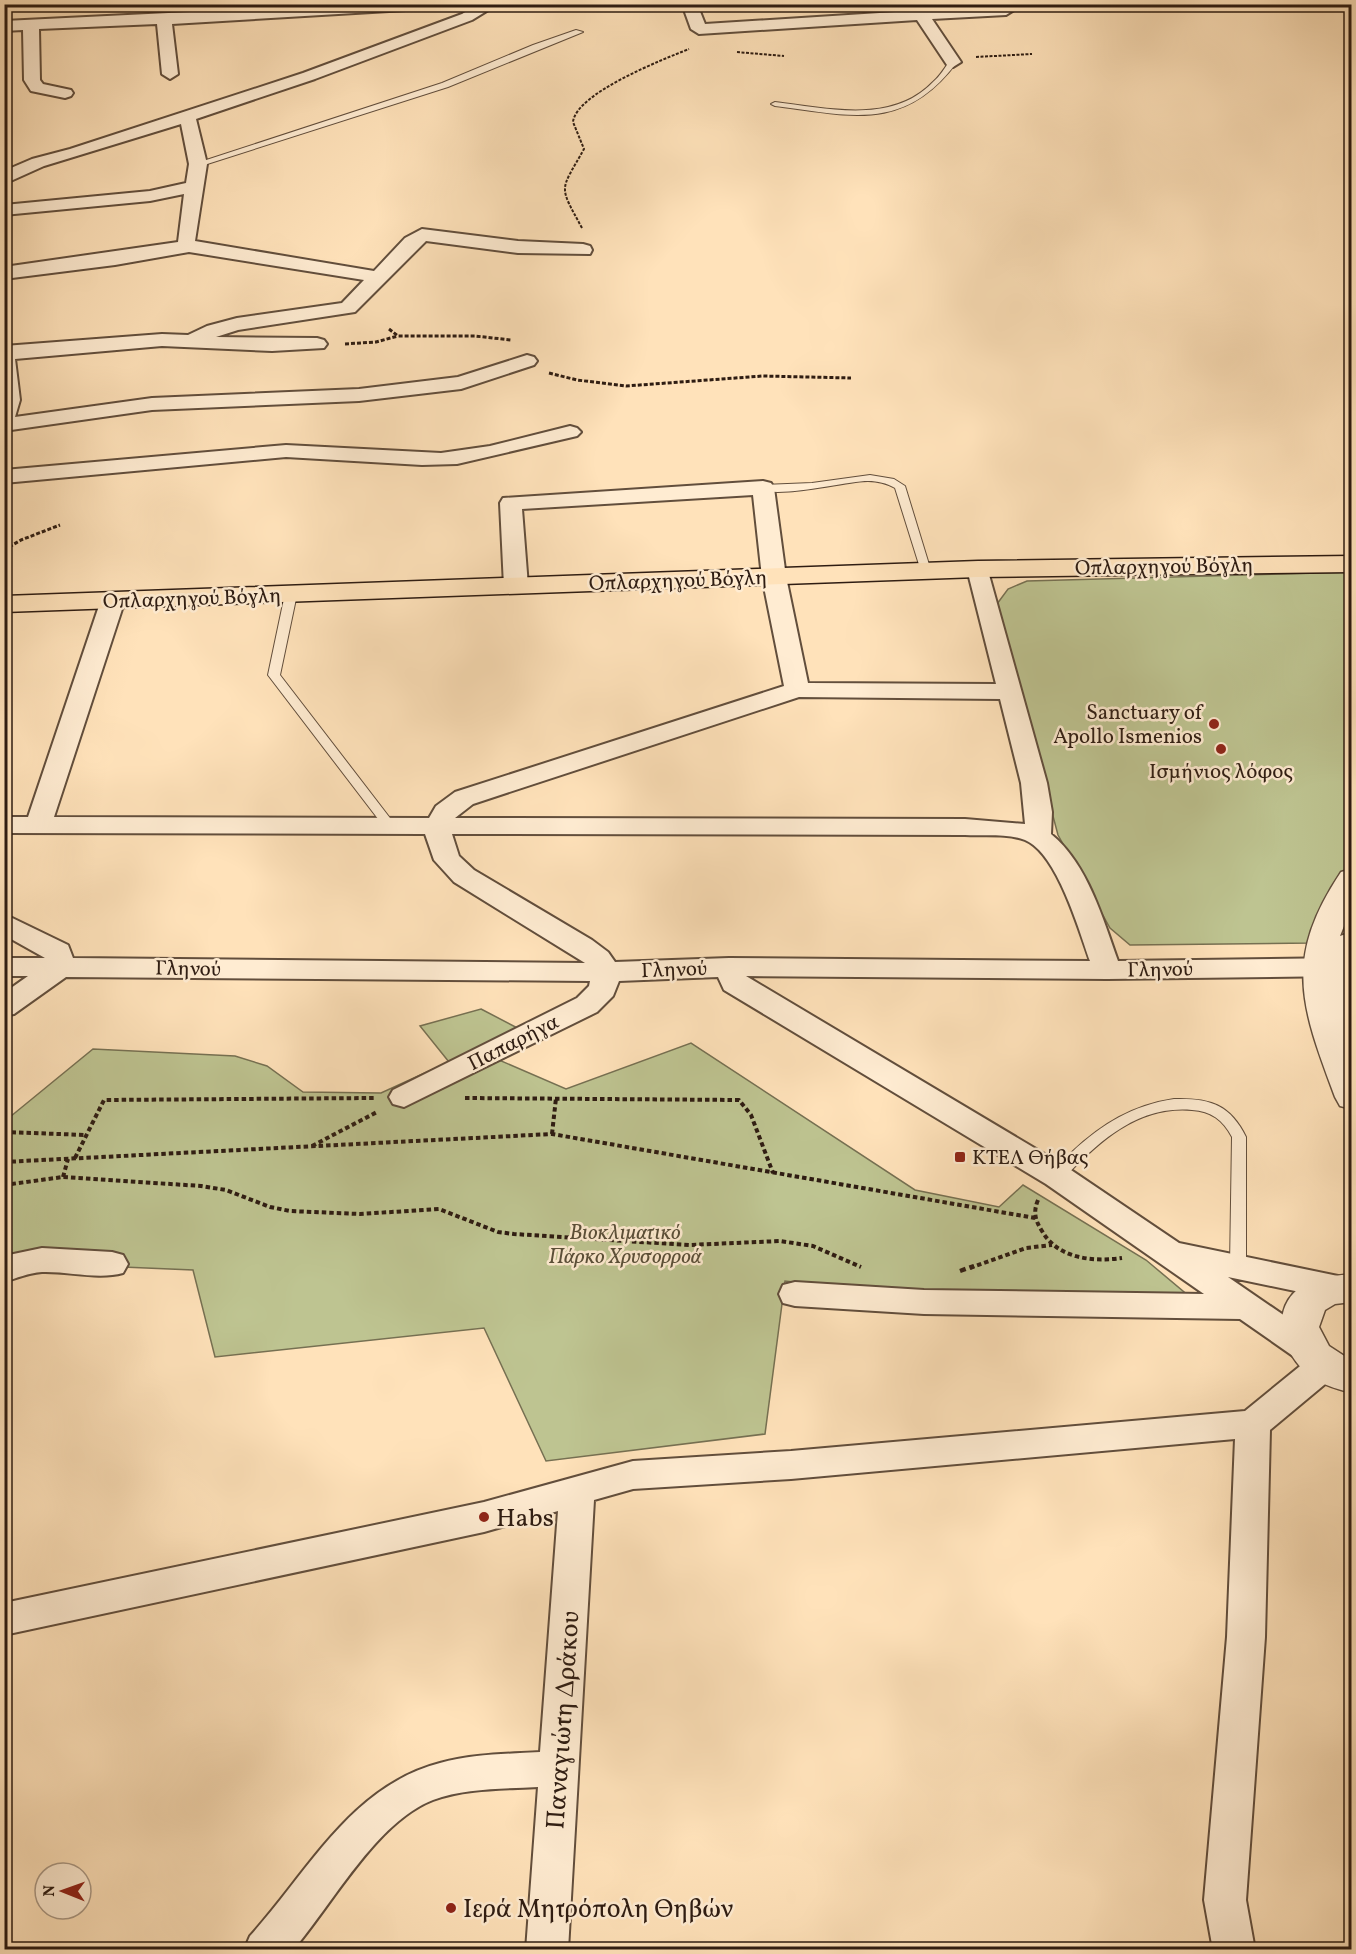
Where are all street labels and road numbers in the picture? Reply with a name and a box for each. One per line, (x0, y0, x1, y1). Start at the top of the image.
street label: Οπλαρχηγού Βόγλη (1075, 551, 1253, 584)
street label: Οπλαρχηγού Βόγλη (588, 564, 768, 599)
street label: Οπλαρχηγού Βόγλη (102, 582, 282, 617)
street label: Γληνού (155, 954, 221, 985)
street label: Γληνού (641, 955, 708, 986)
street label: Γληνού (1127, 955, 1193, 986)
street label: Παπαρήγα (463, 1008, 565, 1079)
street label: Παναγιώτη Δράκου (538, 1610, 590, 1830)

